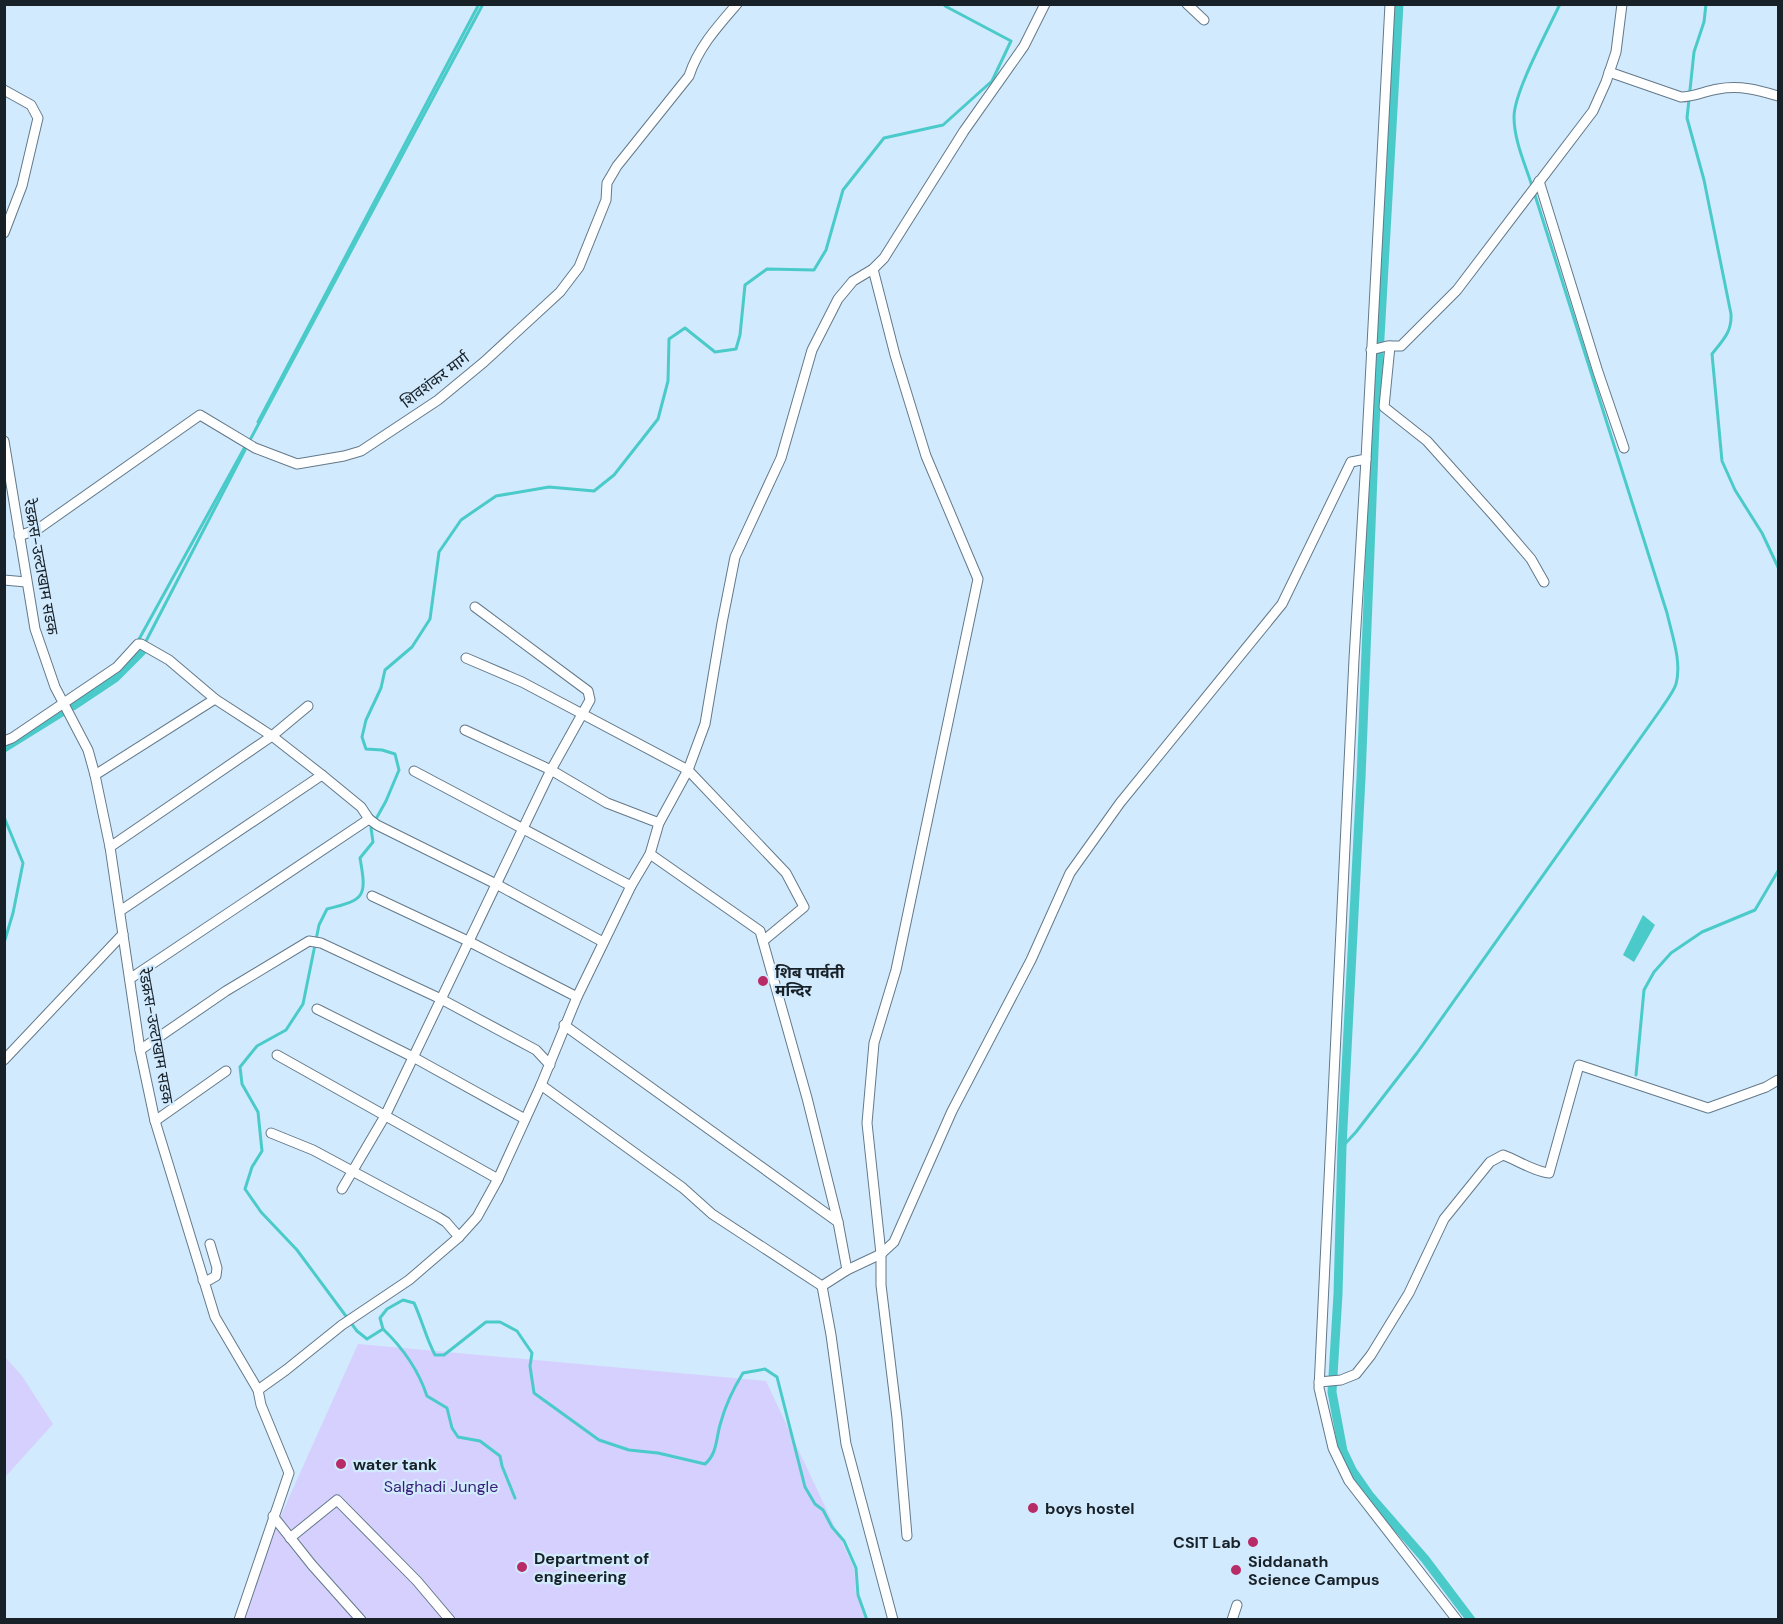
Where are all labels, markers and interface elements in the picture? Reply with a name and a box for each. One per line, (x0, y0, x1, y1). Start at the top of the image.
street label: शिवशंकर मार्ग (396, 347, 474, 413)
street label: रेडक्रस-उल्टाखाम सडक (19, 497, 63, 637)
place label: शिब पार्वती मन्दिर (775, 962, 845, 1001)
street label: रेडक्रस-उल्टाखाम सडक (134, 966, 178, 1106)
marker: शिब पार्वती मन्दिर (756, 974, 770, 988)
place label: water tank (353, 1454, 438, 1475)
marker: water tank (334, 1457, 348, 1471)
park label: Salghadi Jungle (384, 1476, 498, 1497)
place label: boys hostel (1045, 1498, 1135, 1519)
marker: boys hostel (1026, 1501, 1040, 1515)
place label: CSIT Lab (1173, 1532, 1241, 1553)
marker: CSIT Lab (1246, 1535, 1260, 1549)
place label: Department of engineering (534, 1548, 649, 1587)
place label: Siddanath Science Campus (1248, 1551, 1379, 1590)
marker: Department of engineering (515, 1560, 529, 1574)
marker: Siddanath Science Campus (1229, 1563, 1243, 1577)

